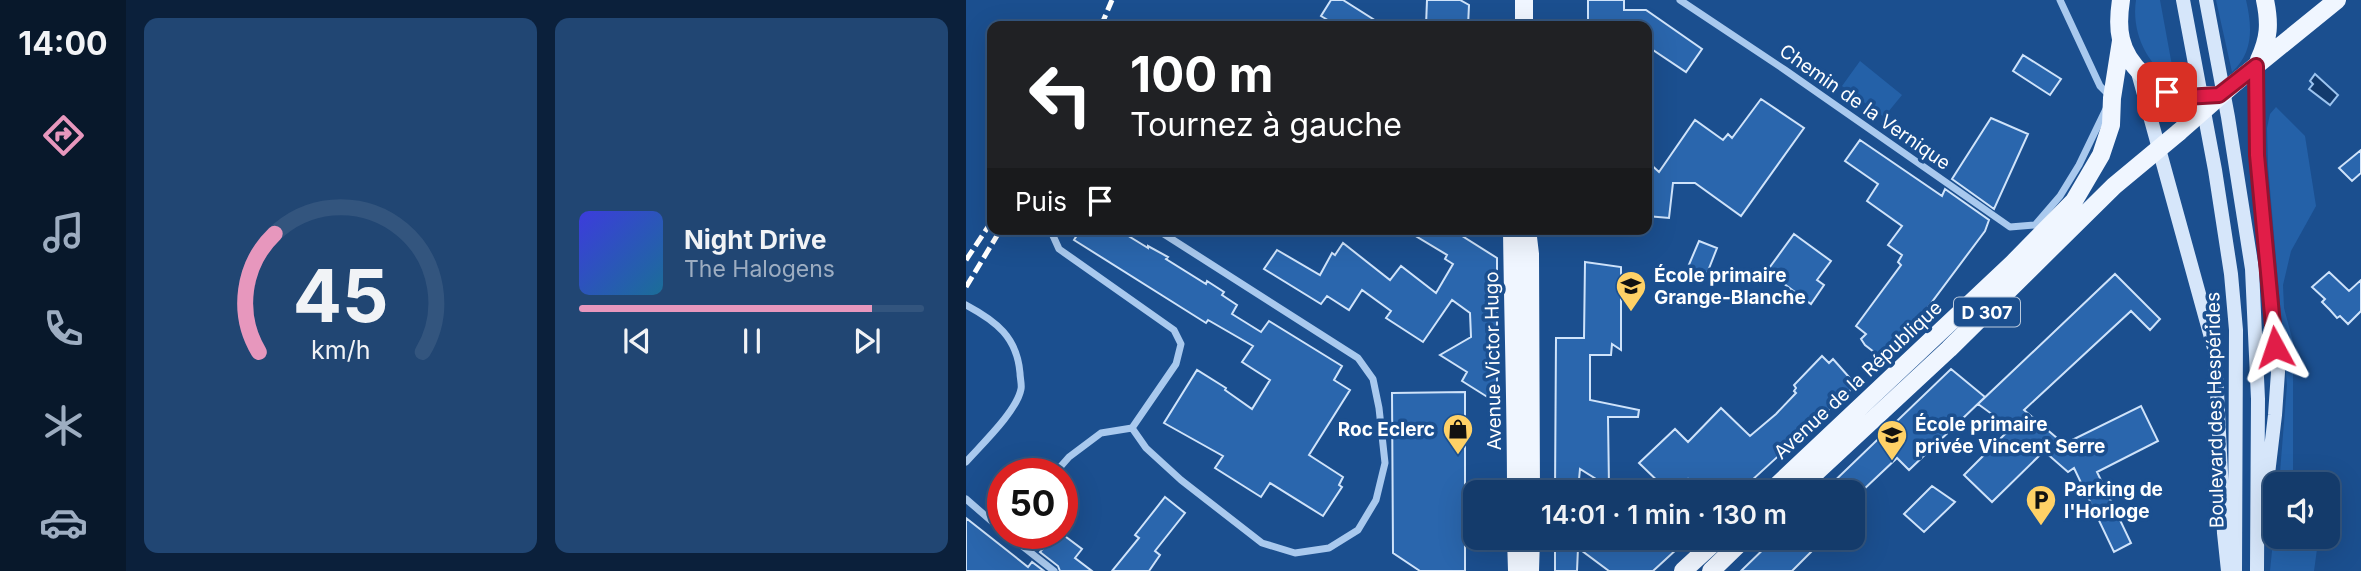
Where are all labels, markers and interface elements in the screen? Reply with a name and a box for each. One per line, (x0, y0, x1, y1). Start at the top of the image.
text: 14:00 (18, 24, 108, 63)
street label: Chemin de la Vernique (1775, 39, 1955, 175)
text: 100 m (1130, 45, 1274, 104)
icon: left (1015, 49, 1106, 140)
pin (2137, 62, 2197, 122)
icon: arrive (2148, 73, 2186, 111)
text: Tournez à gauche (1130, 105, 1402, 144)
icon: directions (39, 111, 88, 160)
icon: arrive (1081, 182, 1119, 220)
text: Puis (1015, 186, 1067, 217)
icon: music (39, 208, 88, 257)
text: Night Drive (684, 224, 826, 255)
text: 45 (293, 251, 388, 340)
text: The Halogens (684, 255, 835, 283)
place label: École primaire Grange-Blanche (1654, 264, 1806, 309)
school or university icon: École primaire Grange-Blanche (1614, 269, 1648, 313)
street label: Avenue Victor Hugo (1480, 271, 1506, 451)
street label: Boulevard des Hespérides (2201, 292, 2229, 528)
street label: Avenue de la République (1769, 296, 1947, 464)
road number: D 307 (1954, 298, 2020, 326)
icon: phone (39, 304, 88, 353)
position arrow (2238, 310, 2312, 384)
icon: previous (618, 322, 656, 360)
icon: pause (733, 322, 771, 360)
icon: next (848, 322, 886, 360)
text: km/h (311, 334, 370, 364)
icon: climate (39, 401, 88, 450)
shop icon: Roc Eclerc (1441, 412, 1475, 456)
place label: École primaire privée Vincent Serre (1915, 413, 2105, 458)
place label: Roc Eclerc (1338, 418, 1435, 441)
school or university icon: École primaire privée Vincent Serre (1875, 418, 1909, 462)
speed limit sign: 50 (987, 458, 1078, 549)
map controls (2263, 472, 2340, 549)
button: sound (2263, 472, 2340, 549)
place label: Parking de l'Horloge (2064, 478, 2163, 523)
parking icon: Parking de l'Horloge (2024, 483, 2058, 527)
icon: car (39, 498, 88, 547)
text: 14:01 · 1 min · 130 m (1541, 499, 1787, 530)

